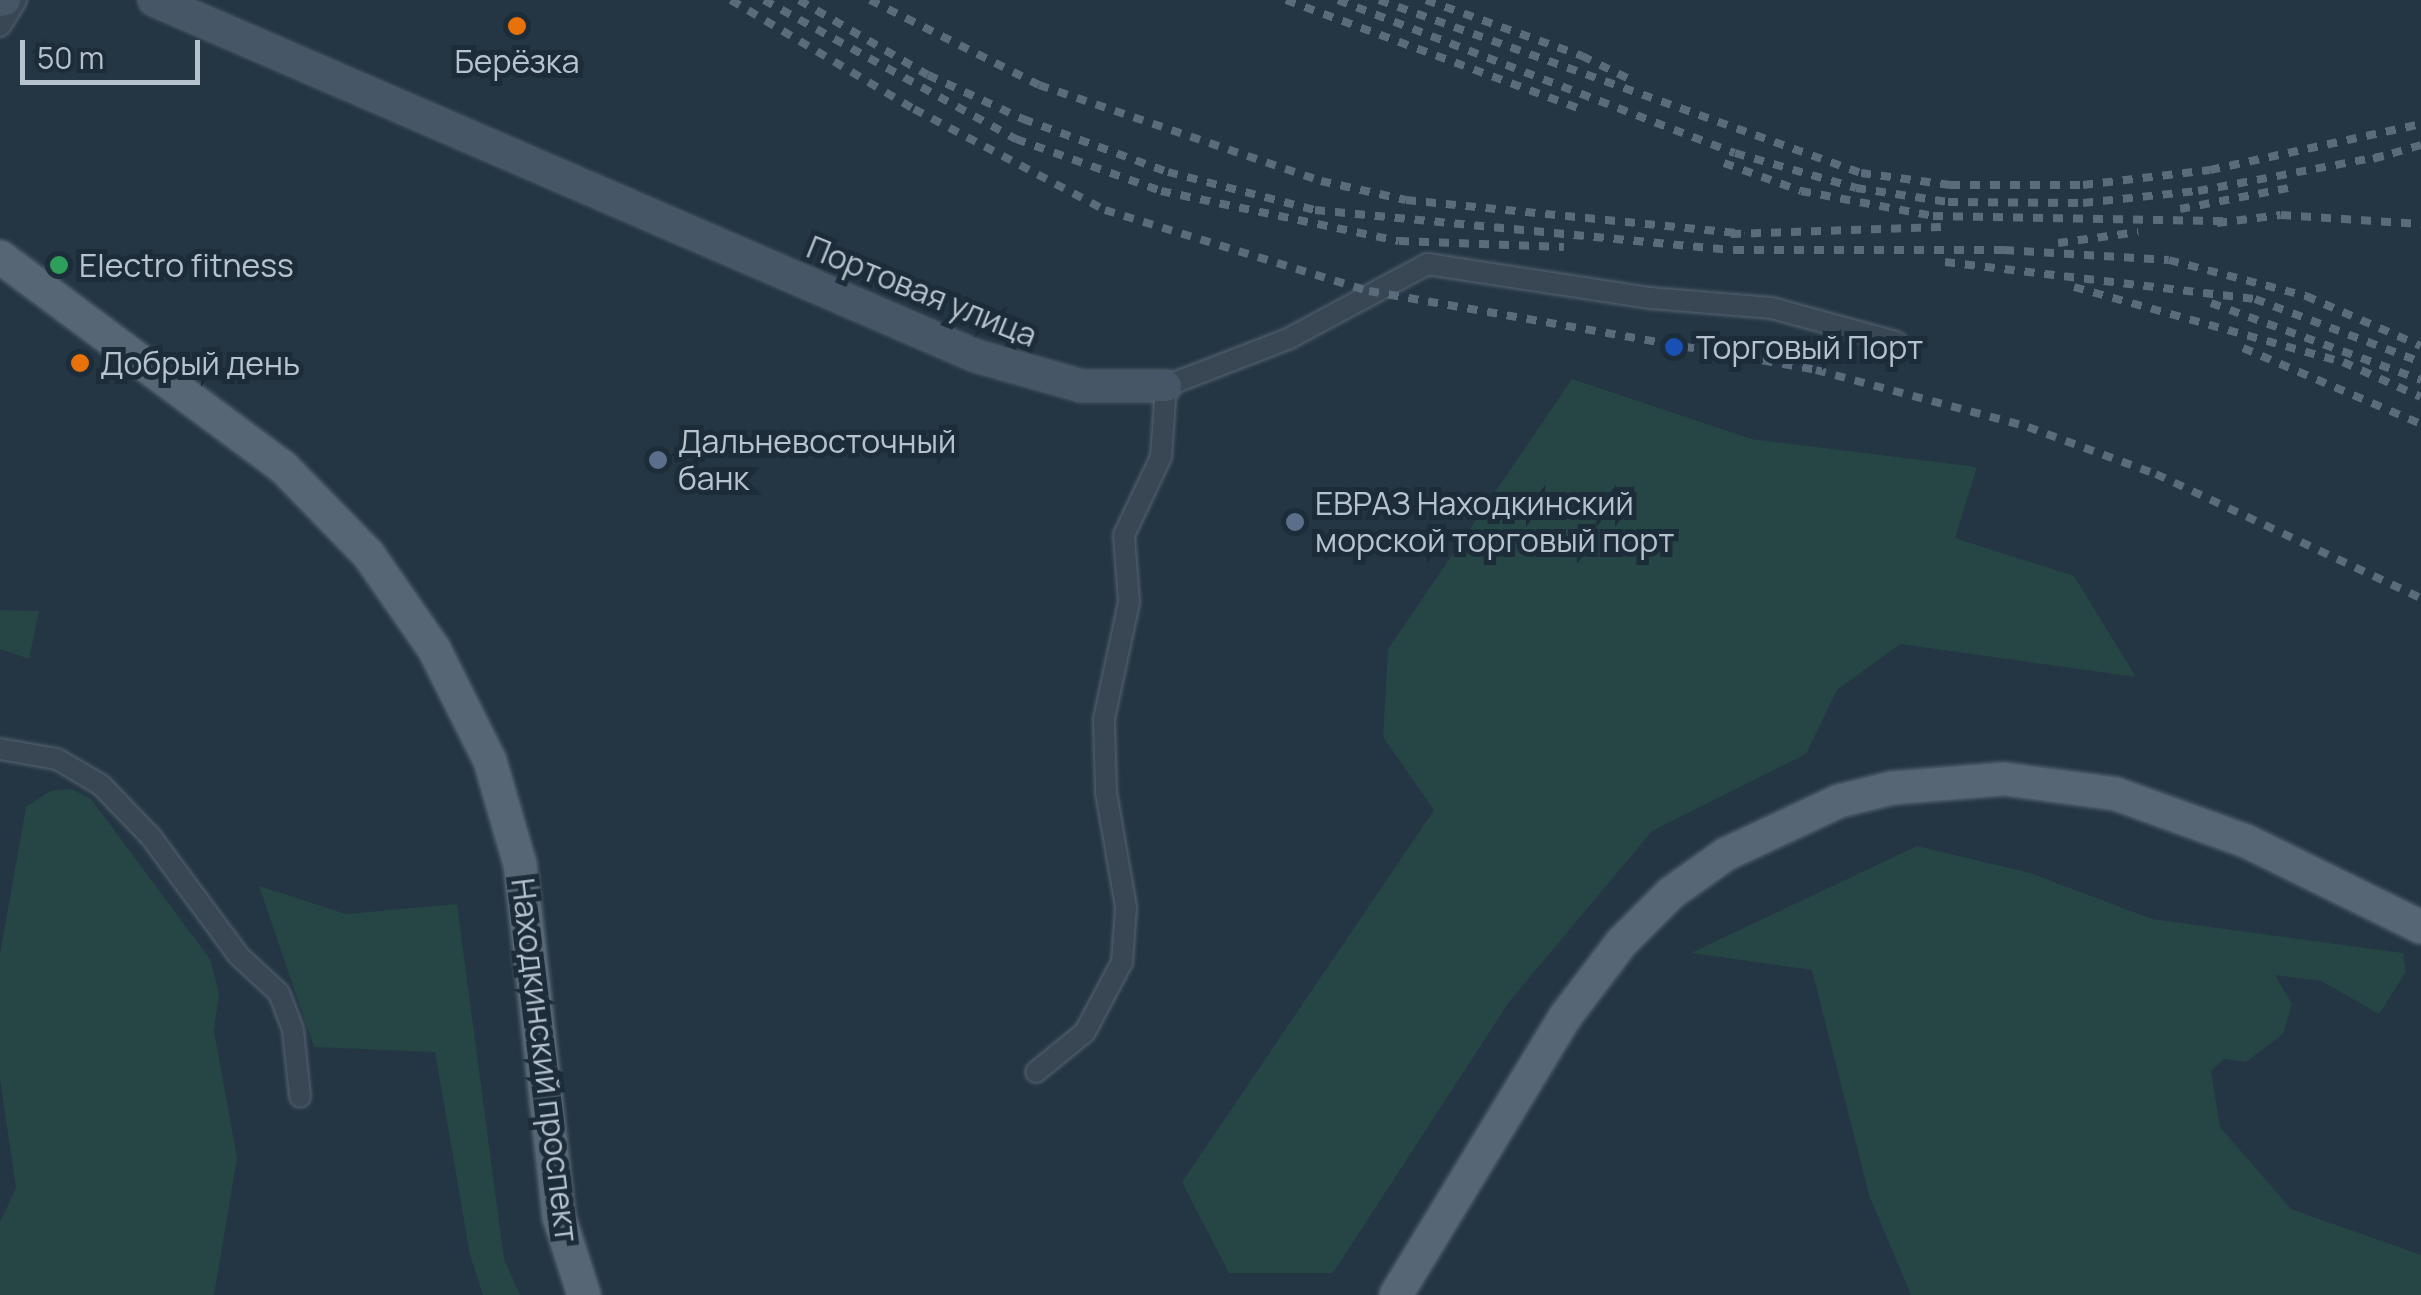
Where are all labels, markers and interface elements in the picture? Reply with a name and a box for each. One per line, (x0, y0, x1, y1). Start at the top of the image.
marker: Берёзка (506, 15, 528, 37)
scale bar (25, 20, 205, 82)
text: 50 m (37, 37, 104, 78)
place label: Берёзка (455, 42, 579, 80)
street label: Портовая улица (802, 227, 1042, 355)
place label: Electro fitness (79, 246, 294, 284)
marker: Electro fitness (48, 254, 70, 276)
place label: Торговый Порт (1696, 328, 1923, 366)
marker: Торговый Порт (1661, 334, 1687, 360)
place label: Добрый день (100, 344, 300, 382)
marker: Добрый день (69, 352, 91, 374)
place label: Дальневосточный банк (678, 423, 956, 498)
marker: Дальневосточный банк (647, 449, 669, 471)
place label: ЕВРАЗ Находкинский морской торговый порт (1315, 485, 1675, 560)
marker: ЕВРАЗ Находкинский морской торговый порт (1284, 511, 1306, 533)
street label: Находкинский проспект (504, 876, 586, 1244)

